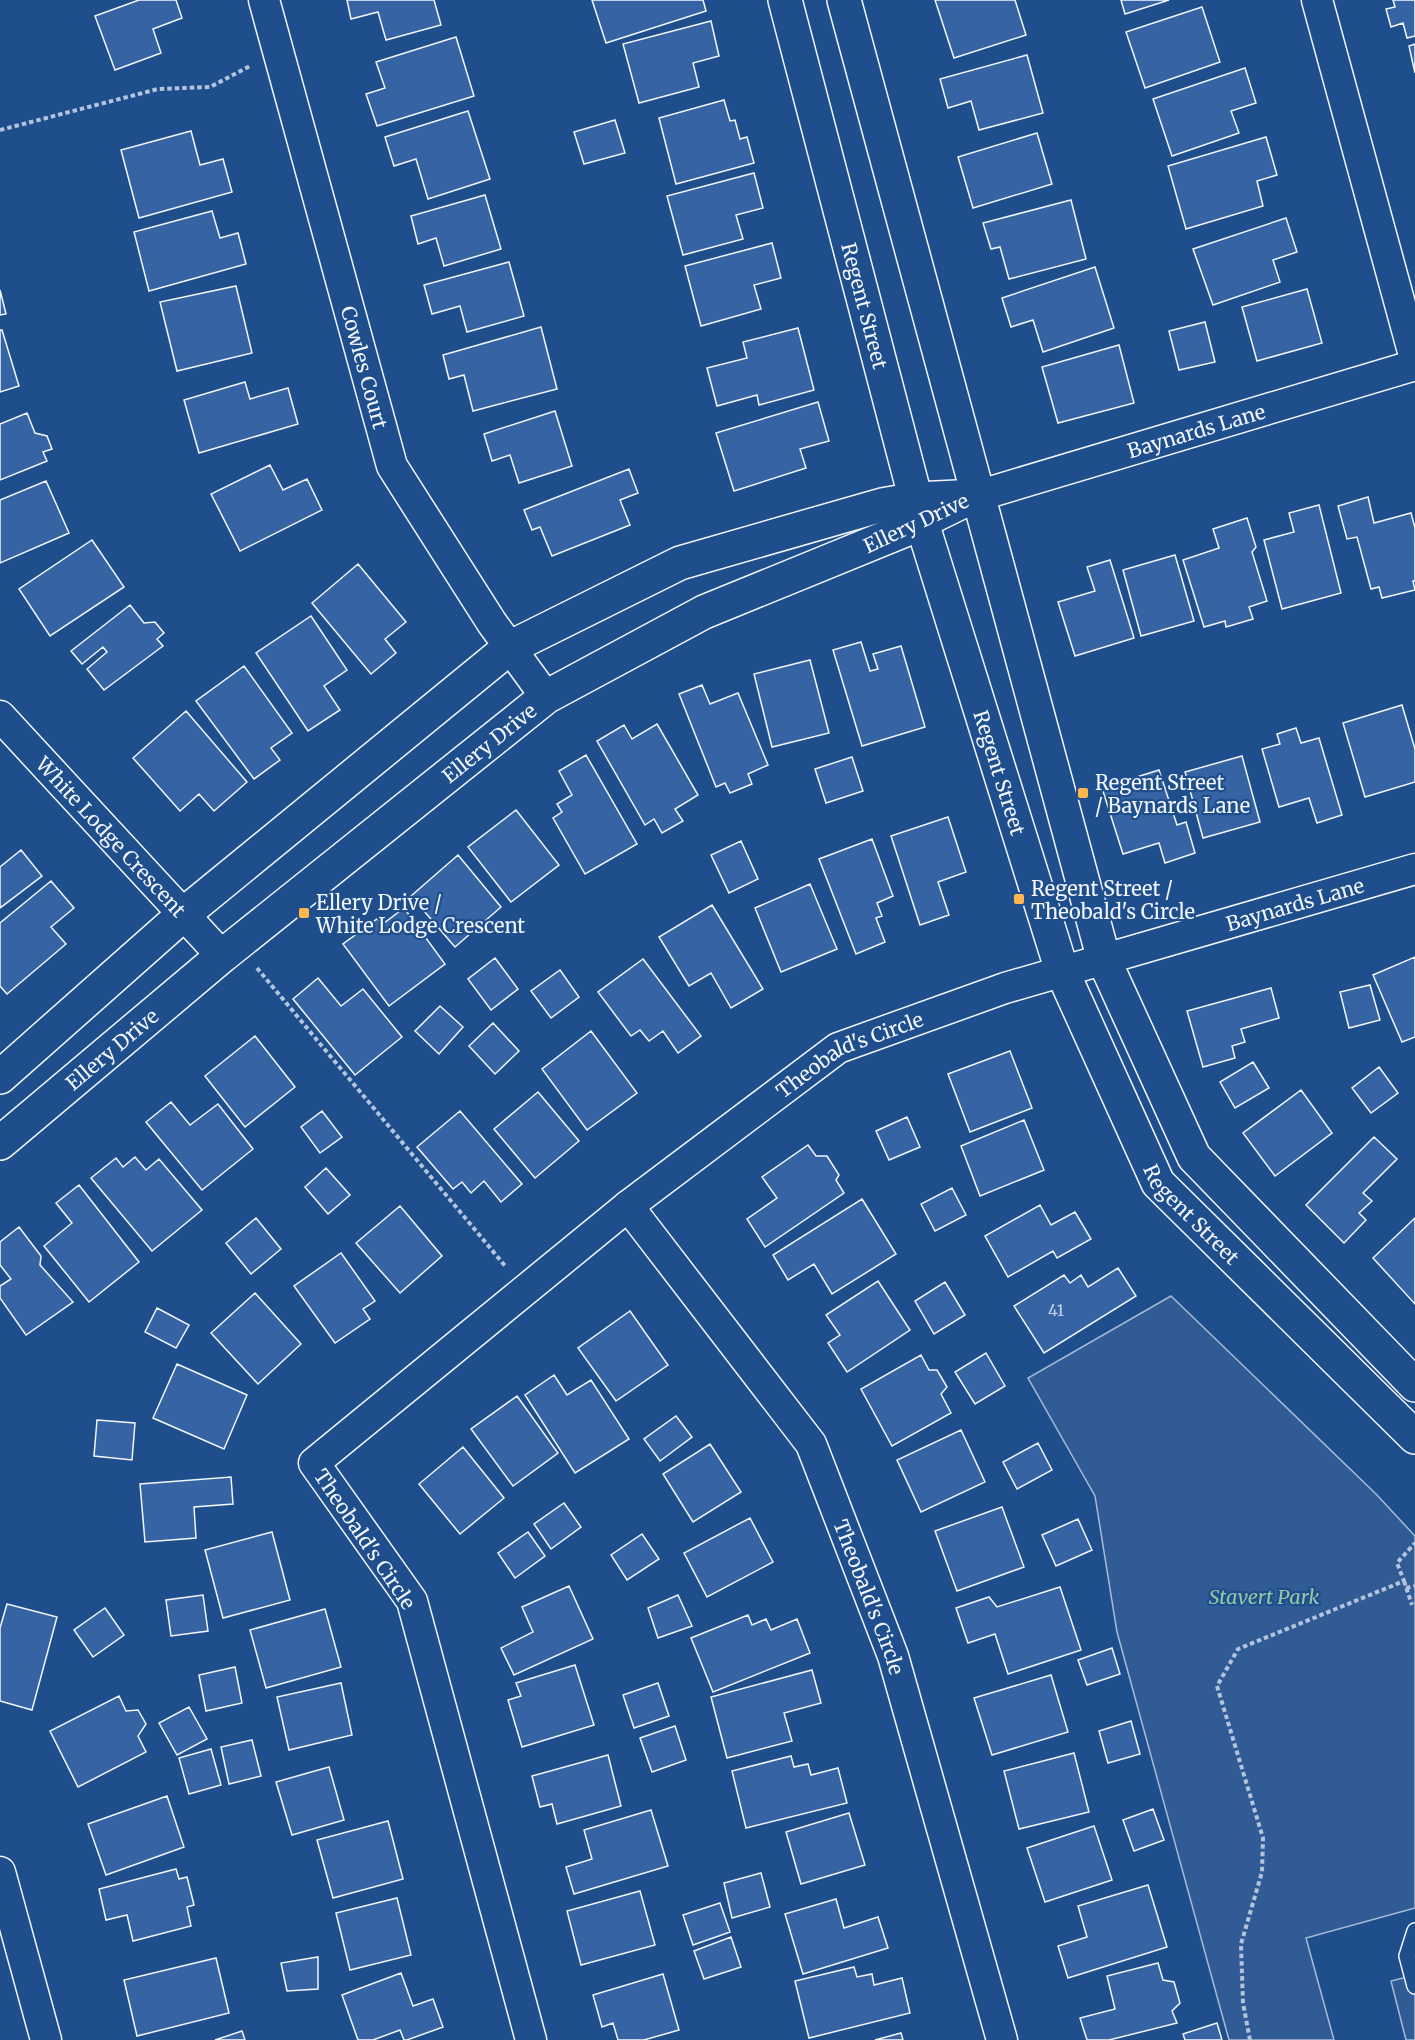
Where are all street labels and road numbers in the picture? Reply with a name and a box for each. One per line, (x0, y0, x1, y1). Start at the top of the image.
street label: Regent Street (837, 240, 894, 372)
street label: Cowles Court (336, 303, 394, 432)
street label: Baynards Lane (1124, 398, 1268, 463)
street label: Ellery Drive (859, 488, 973, 558)
street label: Ellery Drive (437, 697, 541, 788)
street label: Regent Street (969, 707, 1031, 838)
street label: White Lodge Crescent (30, 750, 192, 922)
street label: Baynards Lane (1223, 872, 1367, 936)
street label: Ellery Drive (60, 1003, 163, 1095)
street label: Theobald's Circle (771, 1006, 926, 1103)
street label: Regent Street (1139, 1160, 1245, 1269)
street label: Theobald's Circle (309, 1464, 421, 1614)
street label: Theobald's Circle (829, 1516, 910, 1677)

